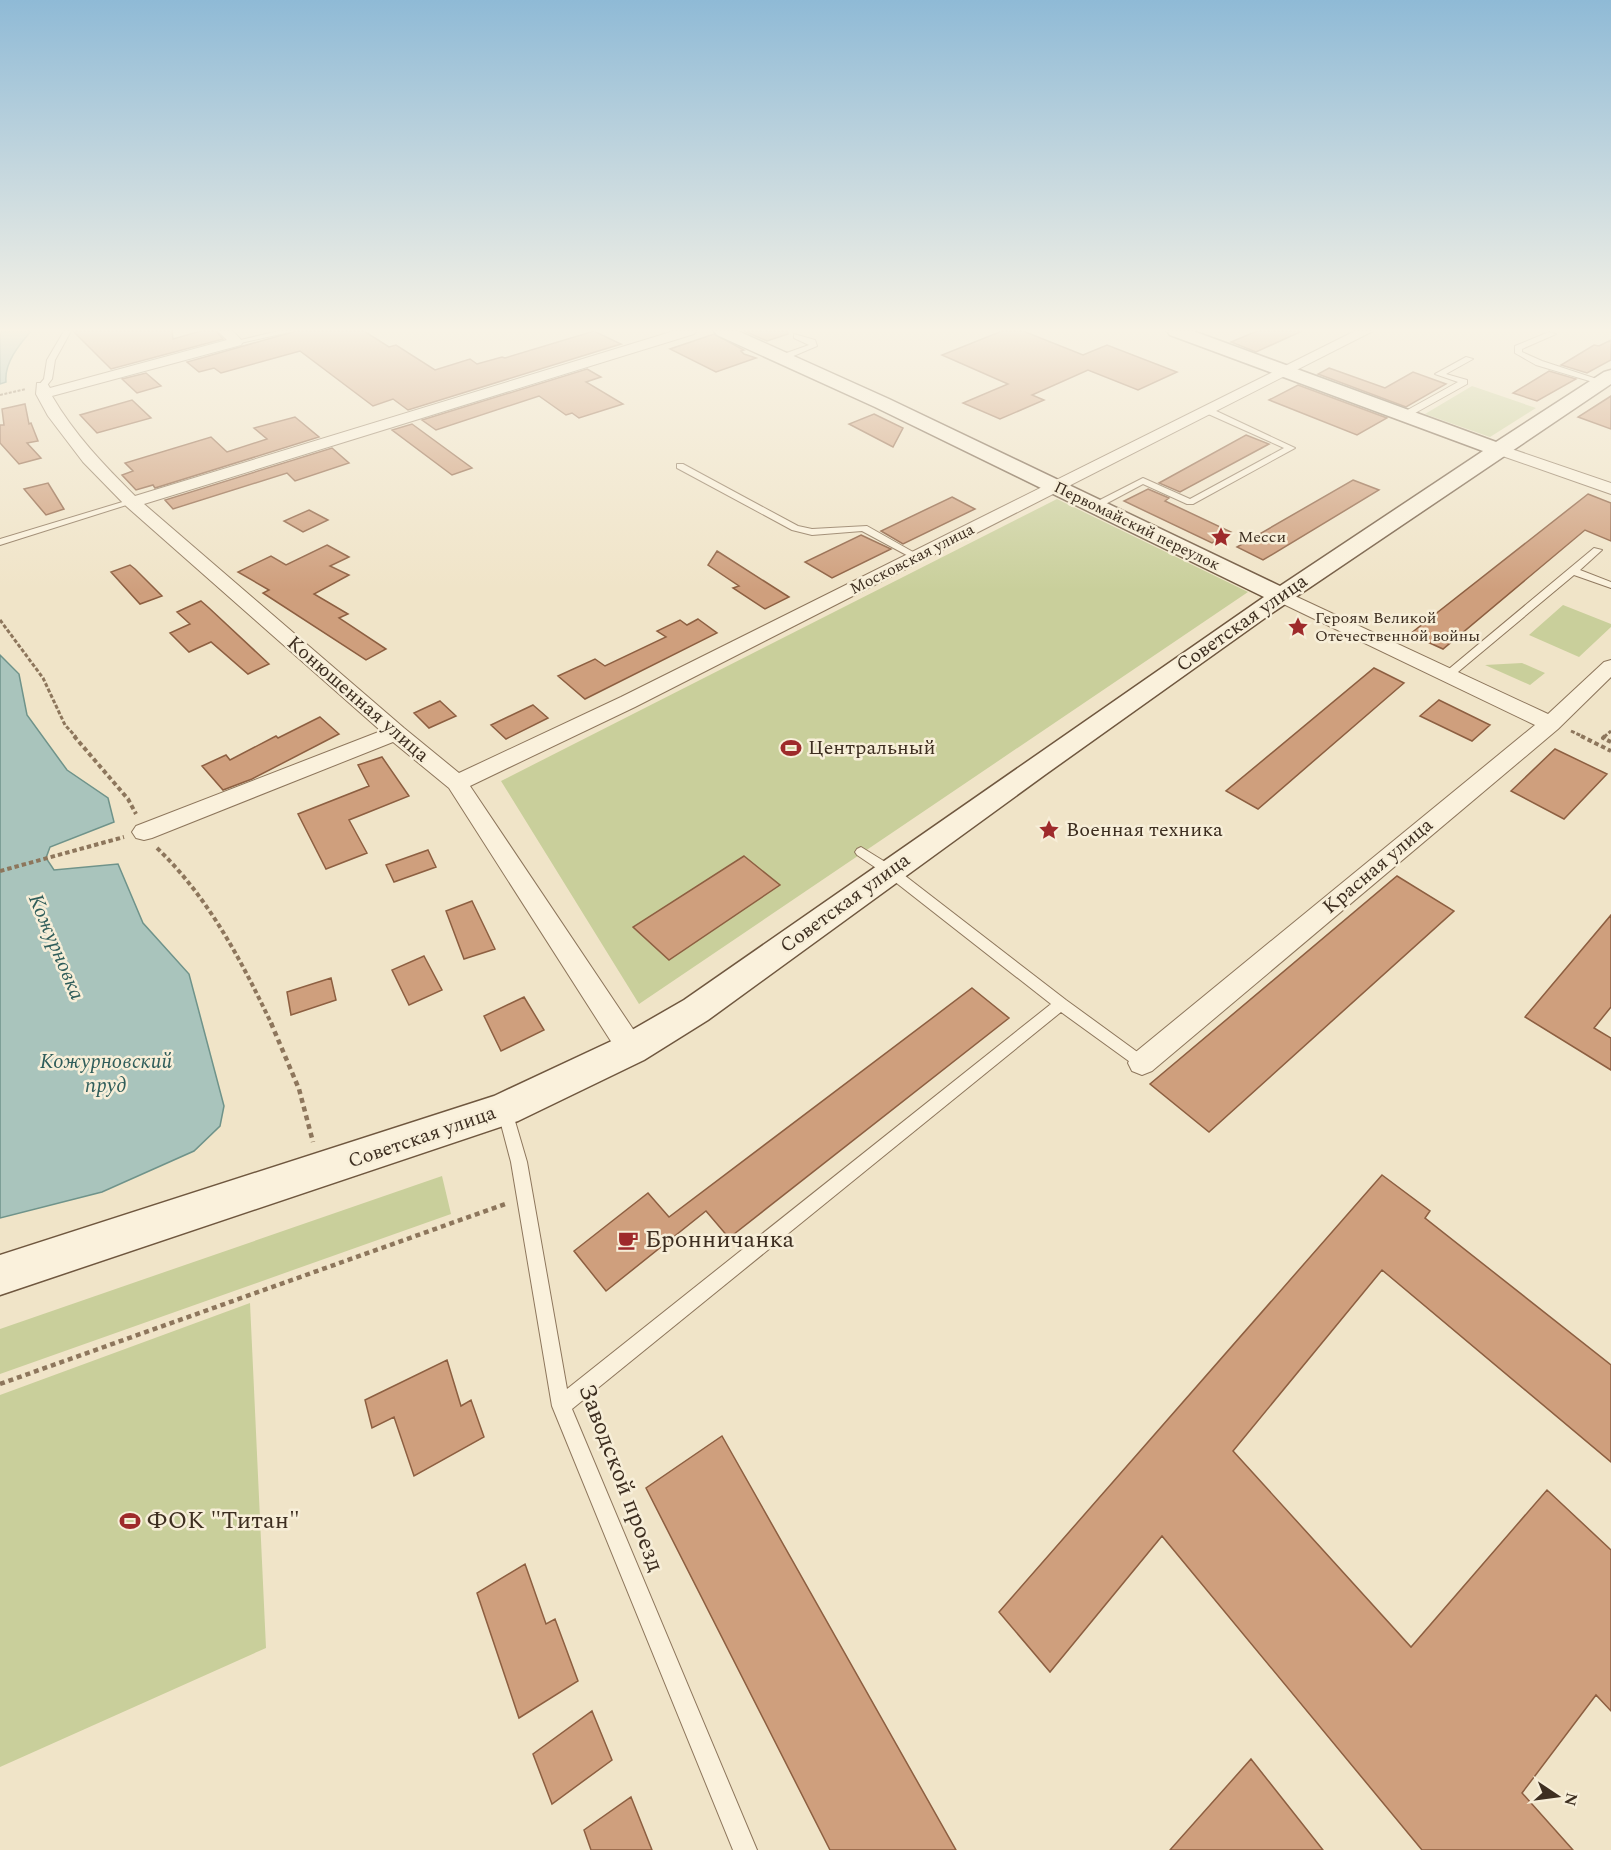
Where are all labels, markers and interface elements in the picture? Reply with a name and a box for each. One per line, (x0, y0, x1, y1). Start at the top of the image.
street label: Первомайский переулок (1050, 475, 1224, 577)
street label: Московская улица (846, 517, 979, 601)
place icon: Месси (1209, 525, 1233, 549)
place label: Месси (1238, 525, 1286, 549)
street label: Советская улица (1170, 566, 1314, 680)
place label: Героям Великой Отечественной войны (1315, 606, 1480, 648)
place icon: Героям Великой Отечественной войны (1286, 615, 1310, 639)
street label: Конюшенная улица (280, 629, 436, 770)
place label: Центральный (808, 733, 936, 763)
sports icon: Центральный (779, 736, 803, 760)
street label: Красная улица (1316, 811, 1440, 921)
place label: Военная техника (1066, 815, 1223, 845)
place icon: Военная техника (1037, 818, 1061, 842)
street label: Советская улица (774, 845, 917, 961)
water label: Кожурновка (19, 889, 93, 1006)
water label: Кожурновский пруд (40, 1046, 172, 1102)
street label: Советская улица (344, 1098, 500, 1176)
place label: Бронничанка (645, 1222, 795, 1258)
cafe icon: Бронничанка (616, 1228, 640, 1252)
street label: Заводской проезд (569, 1379, 673, 1577)
place label: ФОК "Титан" (147, 1503, 300, 1539)
sports icon: ФОК "Титан" (118, 1509, 142, 1533)
north arrow (1527, 1766, 1587, 1826)
text: N (1557, 1790, 1584, 1808)

